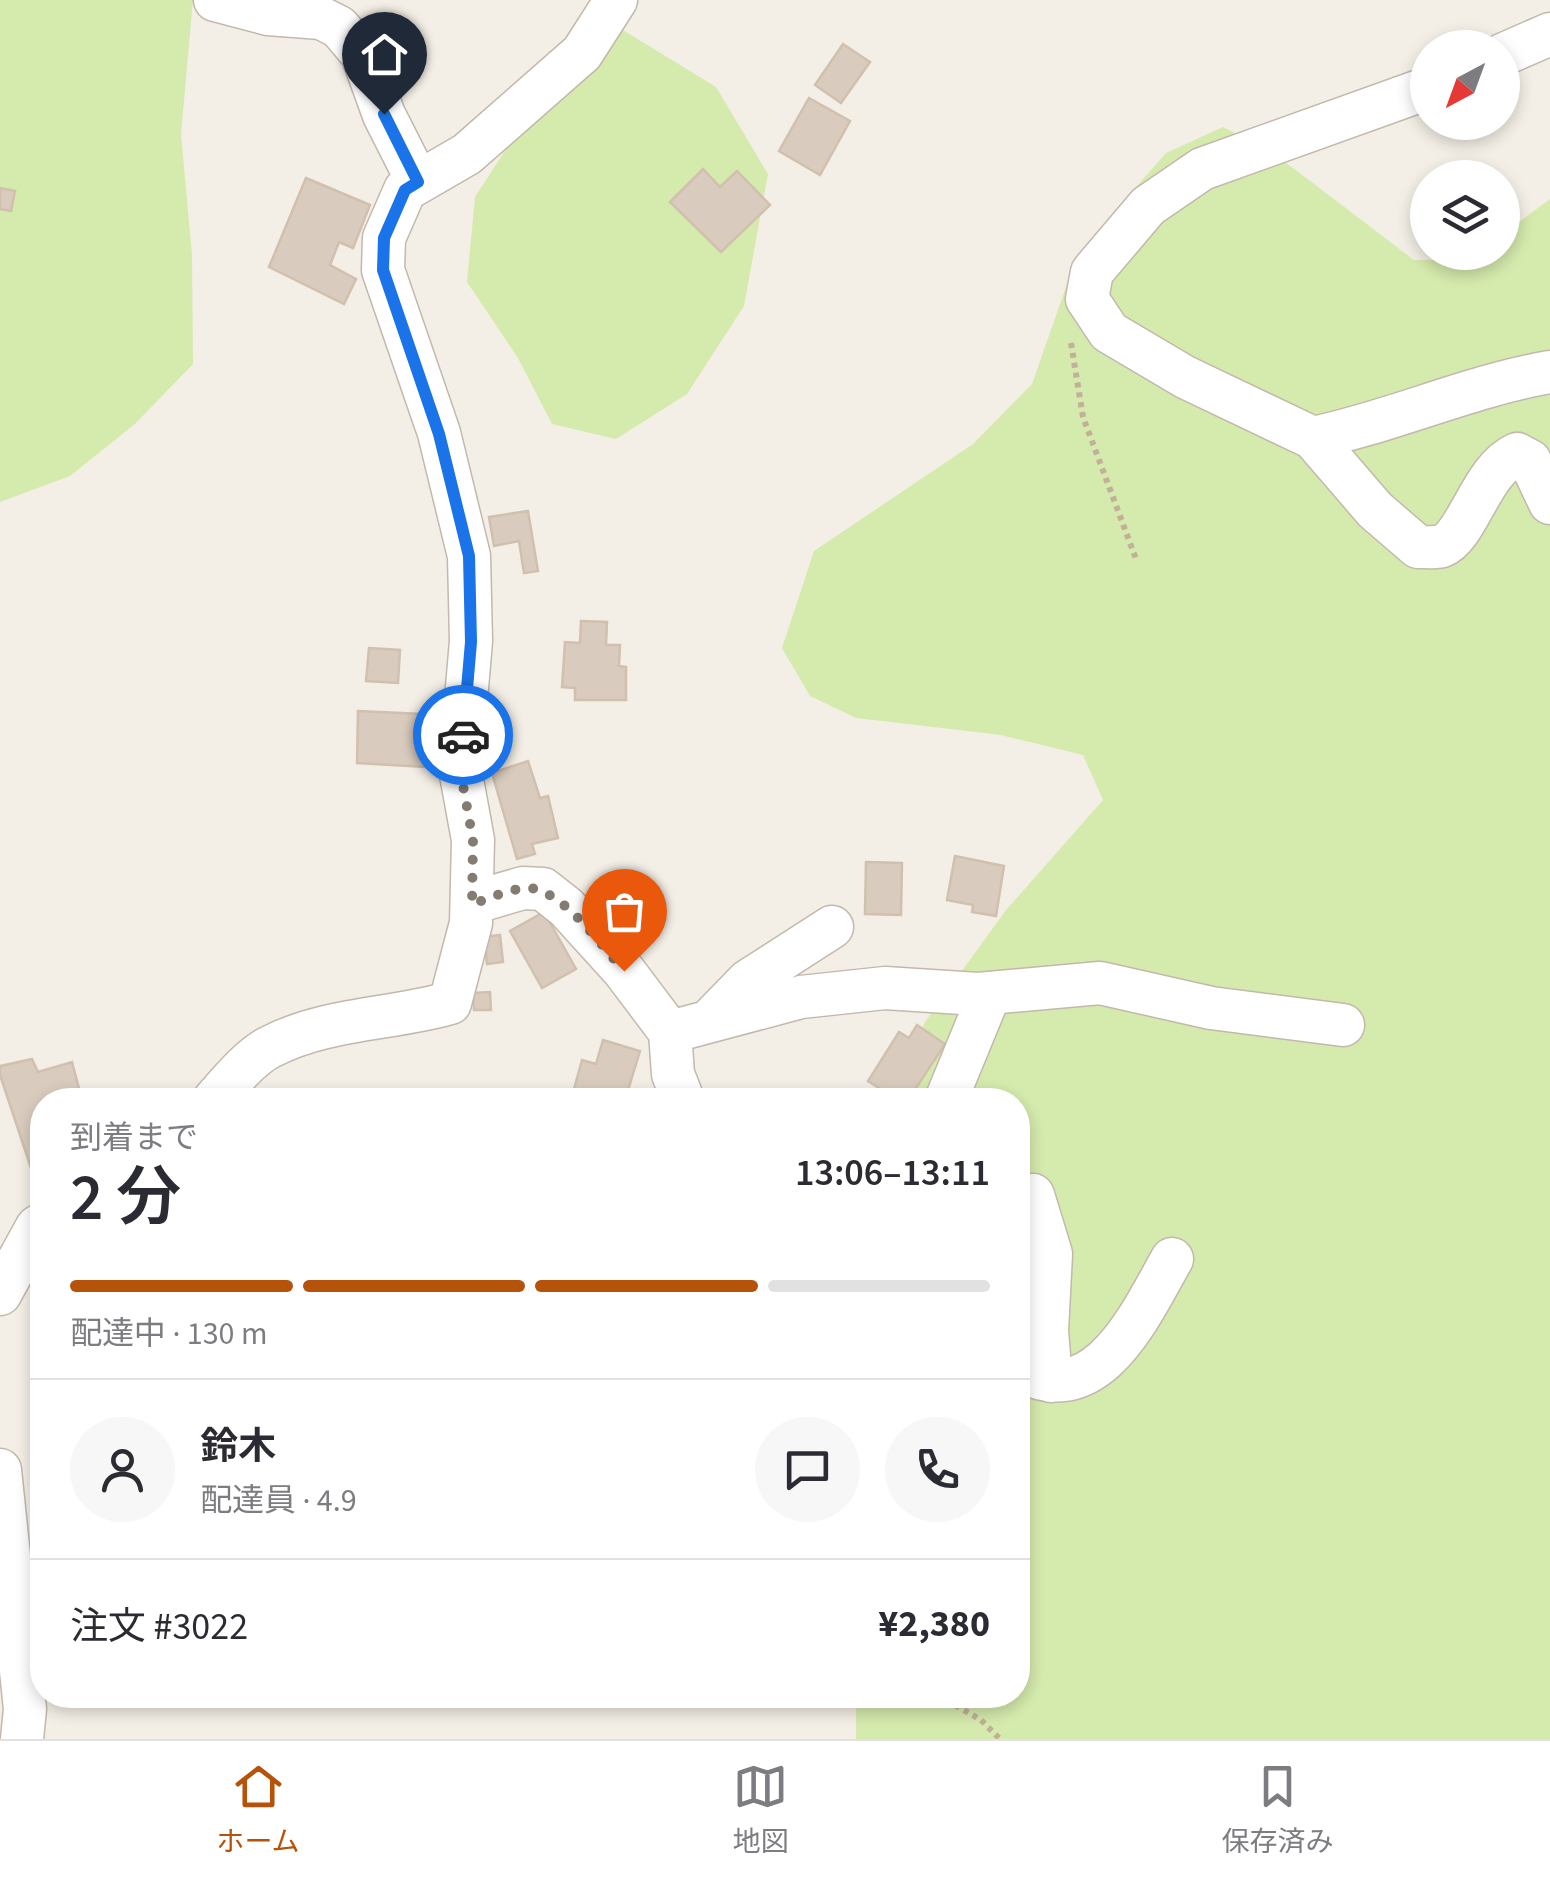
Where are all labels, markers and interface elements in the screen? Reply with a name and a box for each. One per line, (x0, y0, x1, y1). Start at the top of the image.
pin (342, 12, 427, 115)
icon: home (357, 27, 412, 82)
north arrow (1410, 30, 1520, 140)
map controls (1410, 30, 1520, 270)
button: layers (1410, 160, 1520, 270)
courier (413, 685, 513, 785)
icon: car (436, 708, 491, 763)
pin (582, 869, 667, 972)
icon: bag (597, 884, 652, 939)
text: 到着まで (70, 1115, 198, 1161)
text: 13:06–13:11 (795, 1146, 990, 1200)
text: 2 分 (70, 1152, 181, 1245)
text: 配達中 · 130 m (70, 1311, 267, 1357)
button: person (70, 1417, 175, 1522)
button: chat (755, 1417, 860, 1522)
button: phone (885, 1417, 990, 1522)
text: 鈴木 (200, 1420, 276, 1474)
text: 配達員 · 4.9 (200, 1478, 357, 1524)
text: ¥2,380 (878, 1597, 990, 1651)
text: 注文 #3022 (70, 1600, 248, 1654)
tab: ホーム (216, 1759, 300, 1862)
tab: 地図 (733, 1759, 789, 1862)
tab: 保存済み (1221, 1759, 1334, 1862)

